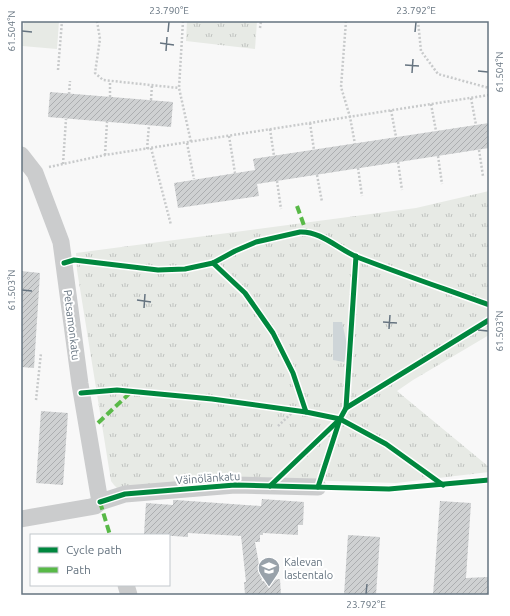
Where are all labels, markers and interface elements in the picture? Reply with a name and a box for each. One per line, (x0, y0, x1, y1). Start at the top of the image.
text: 23.790°E (149, 5, 189, 16)
text: 23.792°E (396, 5, 436, 16)
text: 61.504°N (6, 10, 17, 52)
text: 61.504°N (494, 51, 505, 93)
text: 61.503°N (6, 269, 17, 311)
street label: Petsamonkatu (62, 289, 82, 361)
text: 61.503°N (494, 310, 505, 352)
street label: Väinölänkatu (175, 470, 241, 486)
legend (30, 534, 170, 586)
text: Cycle path (66, 543, 122, 556)
school or university icon: Kalevan lastentalo (256, 555, 282, 588)
place label: Kalevan lastentalo (284, 556, 333, 581)
text: Path (66, 563, 91, 576)
text: 23.792°E (346, 599, 386, 610)

